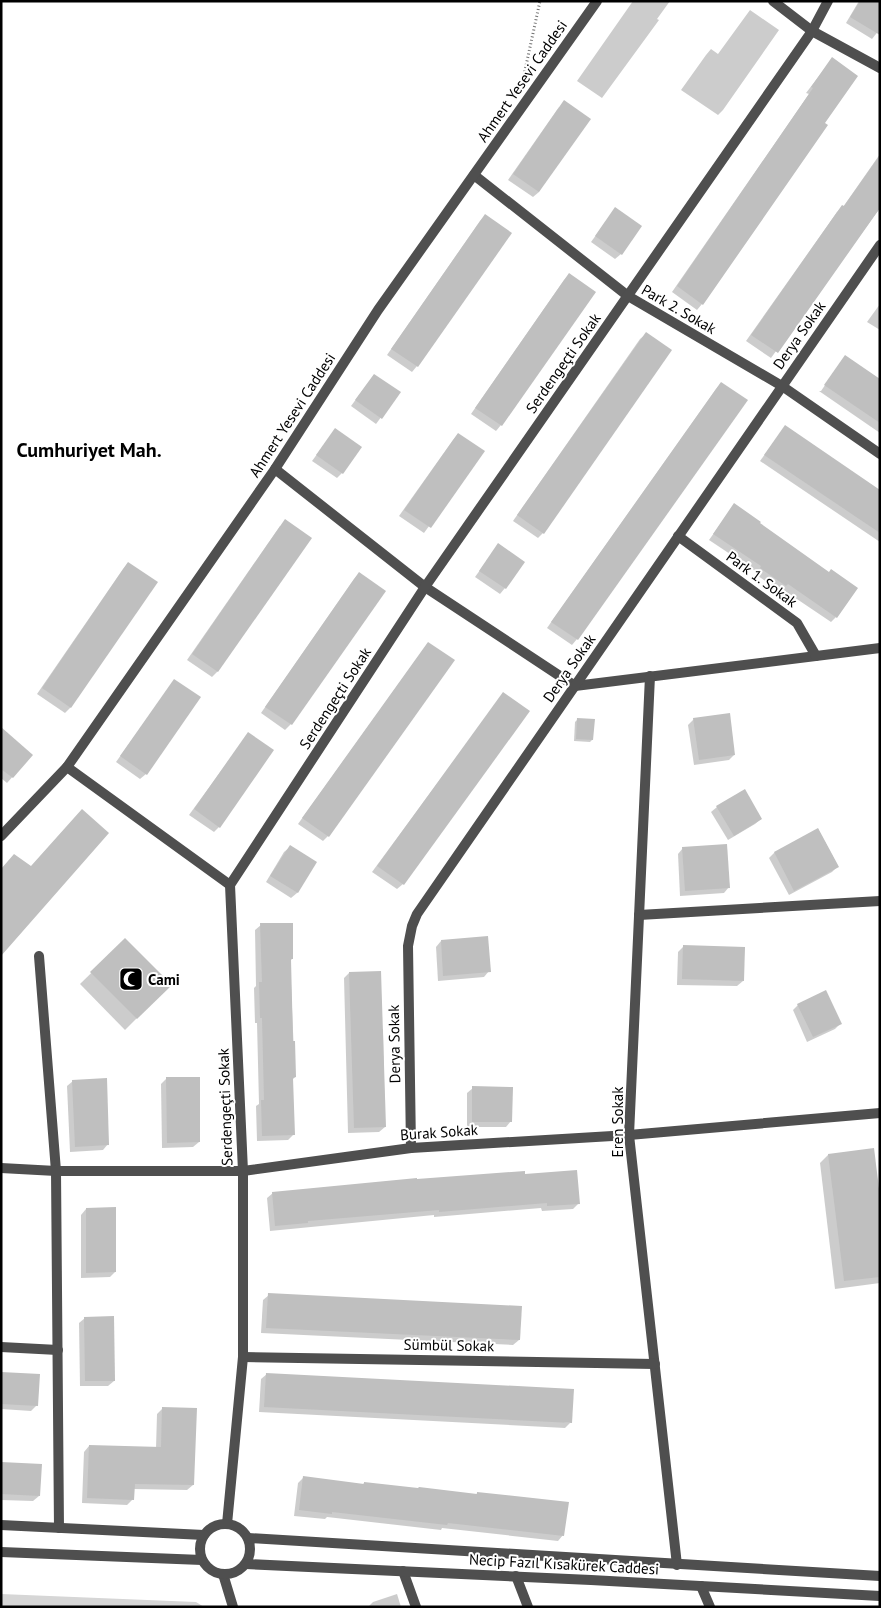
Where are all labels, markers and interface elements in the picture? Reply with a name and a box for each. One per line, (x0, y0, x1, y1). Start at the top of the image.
street label: Ahmert Yesevi Caddesi (473, 16, 571, 146)
street label: Park 2. Sokak (638, 280, 720, 338)
street label: Derya Sokak (769, 297, 830, 373)
street label: Serdengeçti Sokak (521, 309, 605, 417)
street label: Ahmert Yesevi Caddesi (245, 349, 339, 481)
district label: Cumhuriyet Mah. (16, 437, 162, 463)
street label: Park 1. Sokak (723, 547, 802, 612)
street label: Derya Sokak (539, 630, 600, 706)
street label: Serdengeçti Sokak (295, 643, 375, 753)
mosque icon: Cami (118, 966, 144, 992)
place label: Cami (148, 970, 180, 989)
street label: Derya Sokak (384, 1004, 404, 1084)
street label: Serdengeçti Sokak (213, 1047, 237, 1166)
street label: Eren Sokak (608, 1086, 627, 1157)
street label: Burak Sokak (399, 1120, 479, 1144)
street label: Sümbül Sokak (404, 1335, 495, 1355)
street label: Necip Fazıl Kısakürek Caddesi (469, 1550, 659, 1578)

